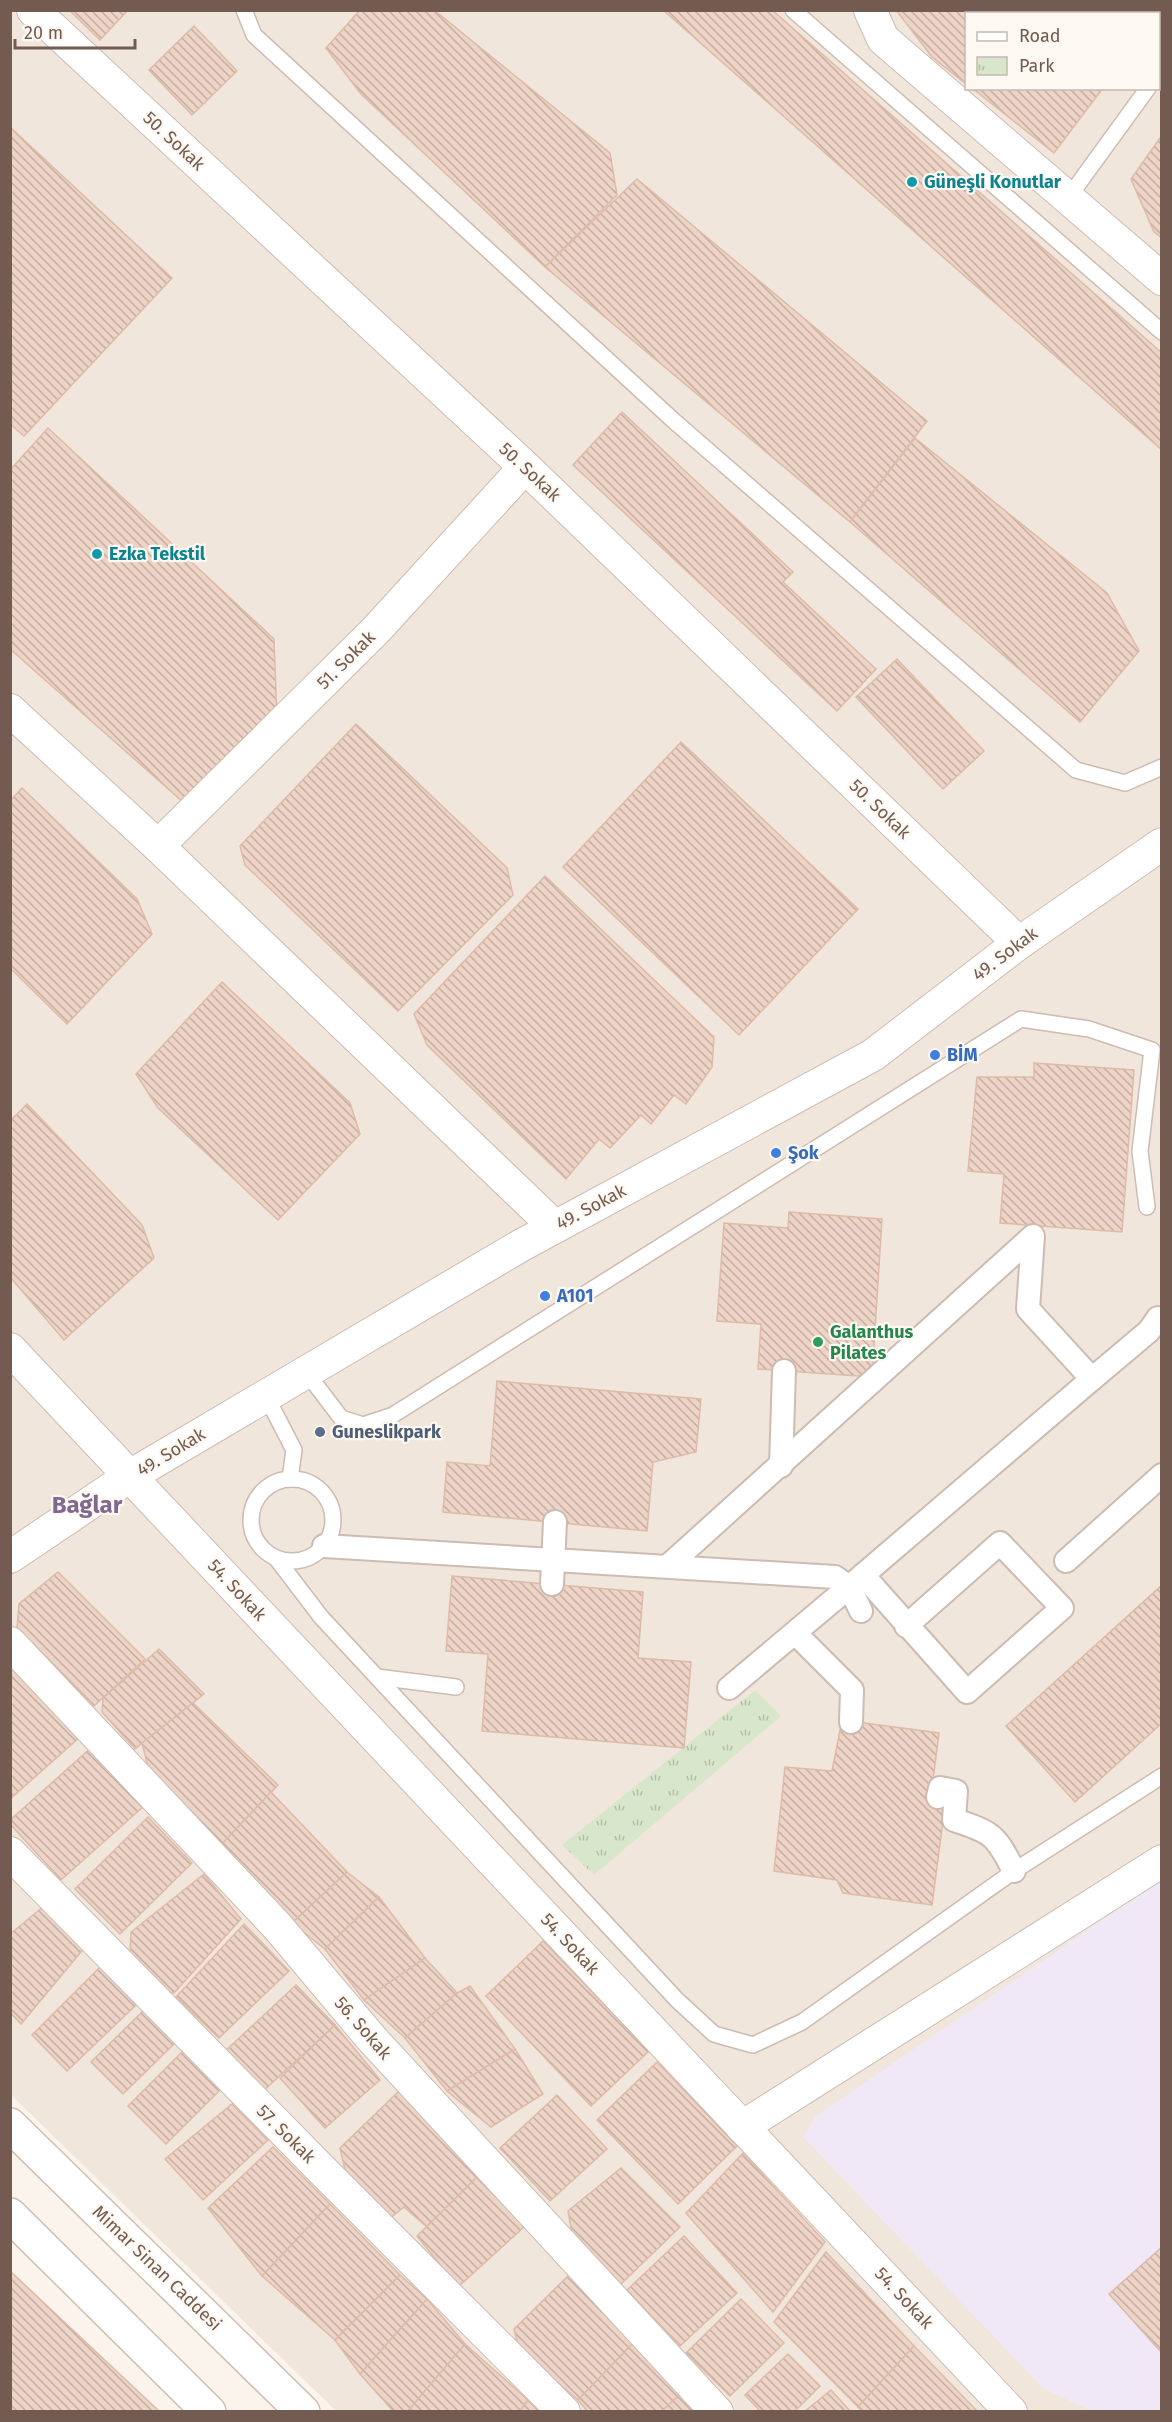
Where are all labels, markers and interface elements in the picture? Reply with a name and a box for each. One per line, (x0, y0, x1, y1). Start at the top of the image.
scale bar (15, 12, 135, 50)
legend (965, 12, 1160, 90)
text: 20 m (24, 22, 63, 44)
text: Road (1019, 25, 1061, 47)
text: Park (1019, 55, 1055, 77)
street label: 50. Sokak (139, 107, 210, 176)
place label: Güneşli Konutlar (924, 171, 1062, 193)
marker: Güneşli Konutlar (905, 175, 919, 189)
street label: 50. Sokak (495, 438, 566, 507)
place label: Ezka Tekstil (109, 543, 206, 565)
marker: Ezka Tekstil (90, 547, 104, 561)
street label: 51. Sokak (312, 626, 380, 694)
street label: 50. Sokak (845, 775, 916, 844)
street label: 49. Sokak (968, 922, 1043, 986)
place label: BİM (947, 1044, 978, 1066)
marker: BİM (928, 1048, 942, 1062)
place label: Şok (788, 1142, 820, 1164)
marker: Şok (769, 1146, 783, 1160)
street label: 49. Sokak (552, 1179, 630, 1235)
place label: A101 (556, 1285, 594, 1307)
marker: A101 (538, 1289, 552, 1303)
place label: Galanthus Pilates (830, 1321, 913, 1364)
marker: Galanthus Pilates (811, 1335, 825, 1349)
place label: Guneslikpark (332, 1421, 442, 1443)
street label: 49. Sokak (133, 1423, 210, 1481)
marker: Guneslikpark (313, 1425, 327, 1439)
district label: Bağlar (52, 1491, 123, 1519)
street label: 54. Sokak (203, 1555, 271, 1626)
street label: 54. Sokak (536, 1909, 604, 1980)
street label: 56. Sokak (330, 1992, 397, 2064)
street label: 57. Sokak (252, 2100, 320, 2168)
street label: Mimar Sinan Caddesi (88, 2201, 226, 2335)
street label: 54. Sokak (870, 2263, 938, 2334)

